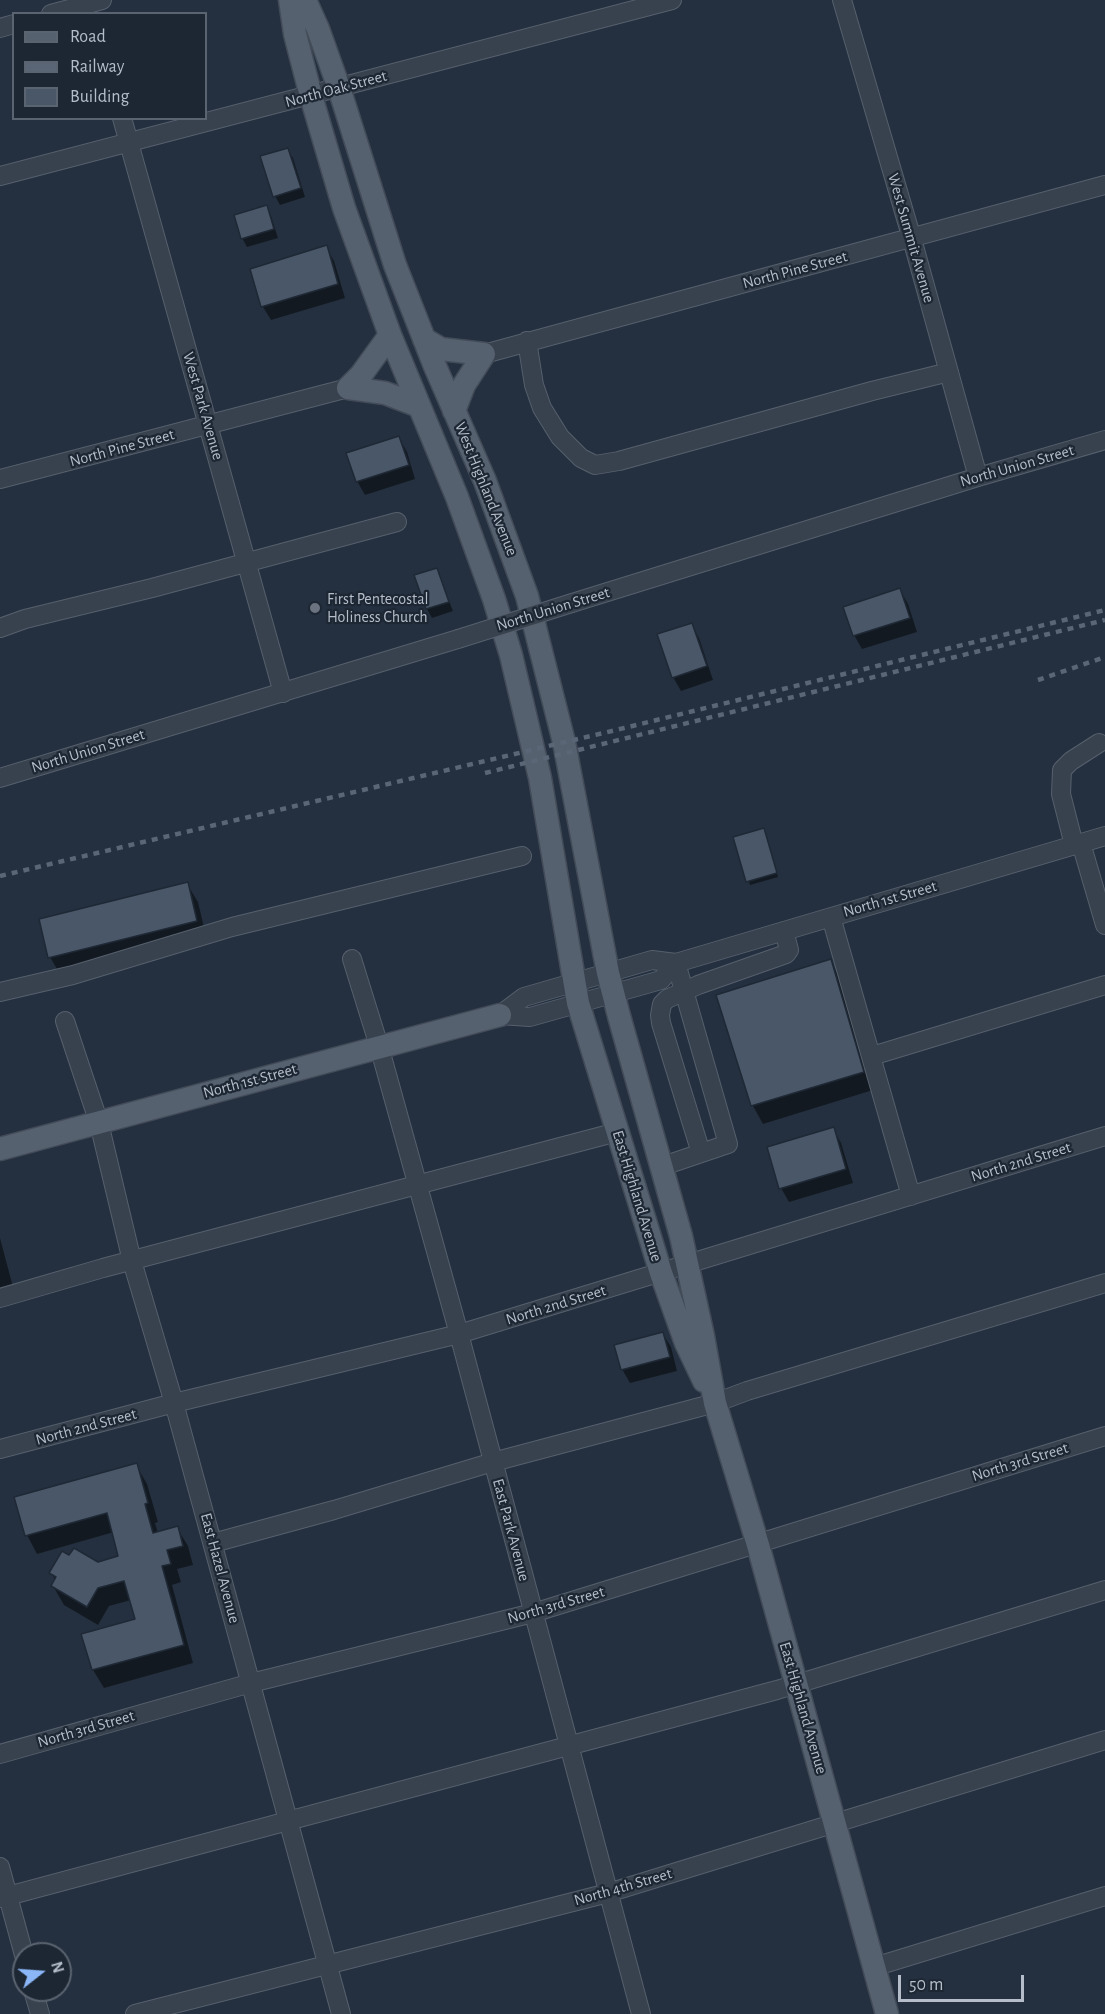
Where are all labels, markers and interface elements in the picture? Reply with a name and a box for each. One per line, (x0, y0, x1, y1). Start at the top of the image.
legend (12, 12, 207, 120)
text: Road (70, 28, 106, 46)
text: Railway (70, 58, 124, 76)
street label: North Oak Street (283, 66, 389, 112)
text: Building (70, 88, 129, 106)
street label: West Summit Avenue (883, 171, 939, 305)
street label: North Pine Street (741, 247, 849, 293)
street label: West Park Avenue (178, 350, 228, 462)
street label: West Highland Avenue (450, 419, 522, 559)
street label: North Pine Street (68, 425, 176, 471)
street label: North Union Street (958, 441, 1076, 491)
street label: North Union Street (494, 583, 612, 635)
place label: First Pentecostal Holiness Church (327, 589, 429, 627)
marker: First Pentecostal Holiness Church (308, 601, 322, 615)
street label: North Union Street (29, 725, 147, 777)
street label: North 1st Street (841, 876, 939, 922)
street label: North 1st Street (201, 1059, 299, 1103)
street label: East Highland Avenue (608, 1128, 666, 1264)
street label: North 2nd Street (969, 1138, 1073, 1186)
street label: North 2nd Street (504, 1281, 608, 1329)
street label: North 2nd Street (33, 1404, 139, 1450)
street label: North 3rd Street (969, 1438, 1071, 1486)
street label: East Park Avenue (488, 1477, 534, 1583)
street label: East Hazel Avenue (196, 1511, 244, 1625)
street label: North 3rd Street (505, 1582, 607, 1628)
street label: East Highland Avenue (775, 1640, 831, 1776)
street label: North 3rd Street (35, 1706, 137, 1752)
street label: North 4th Street (572, 1864, 674, 1910)
north arrow (12, 1942, 72, 2002)
text: N (48, 1960, 67, 1975)
scale bar (901, 1963, 1027, 2001)
text: 50 m (909, 1976, 943, 1994)

